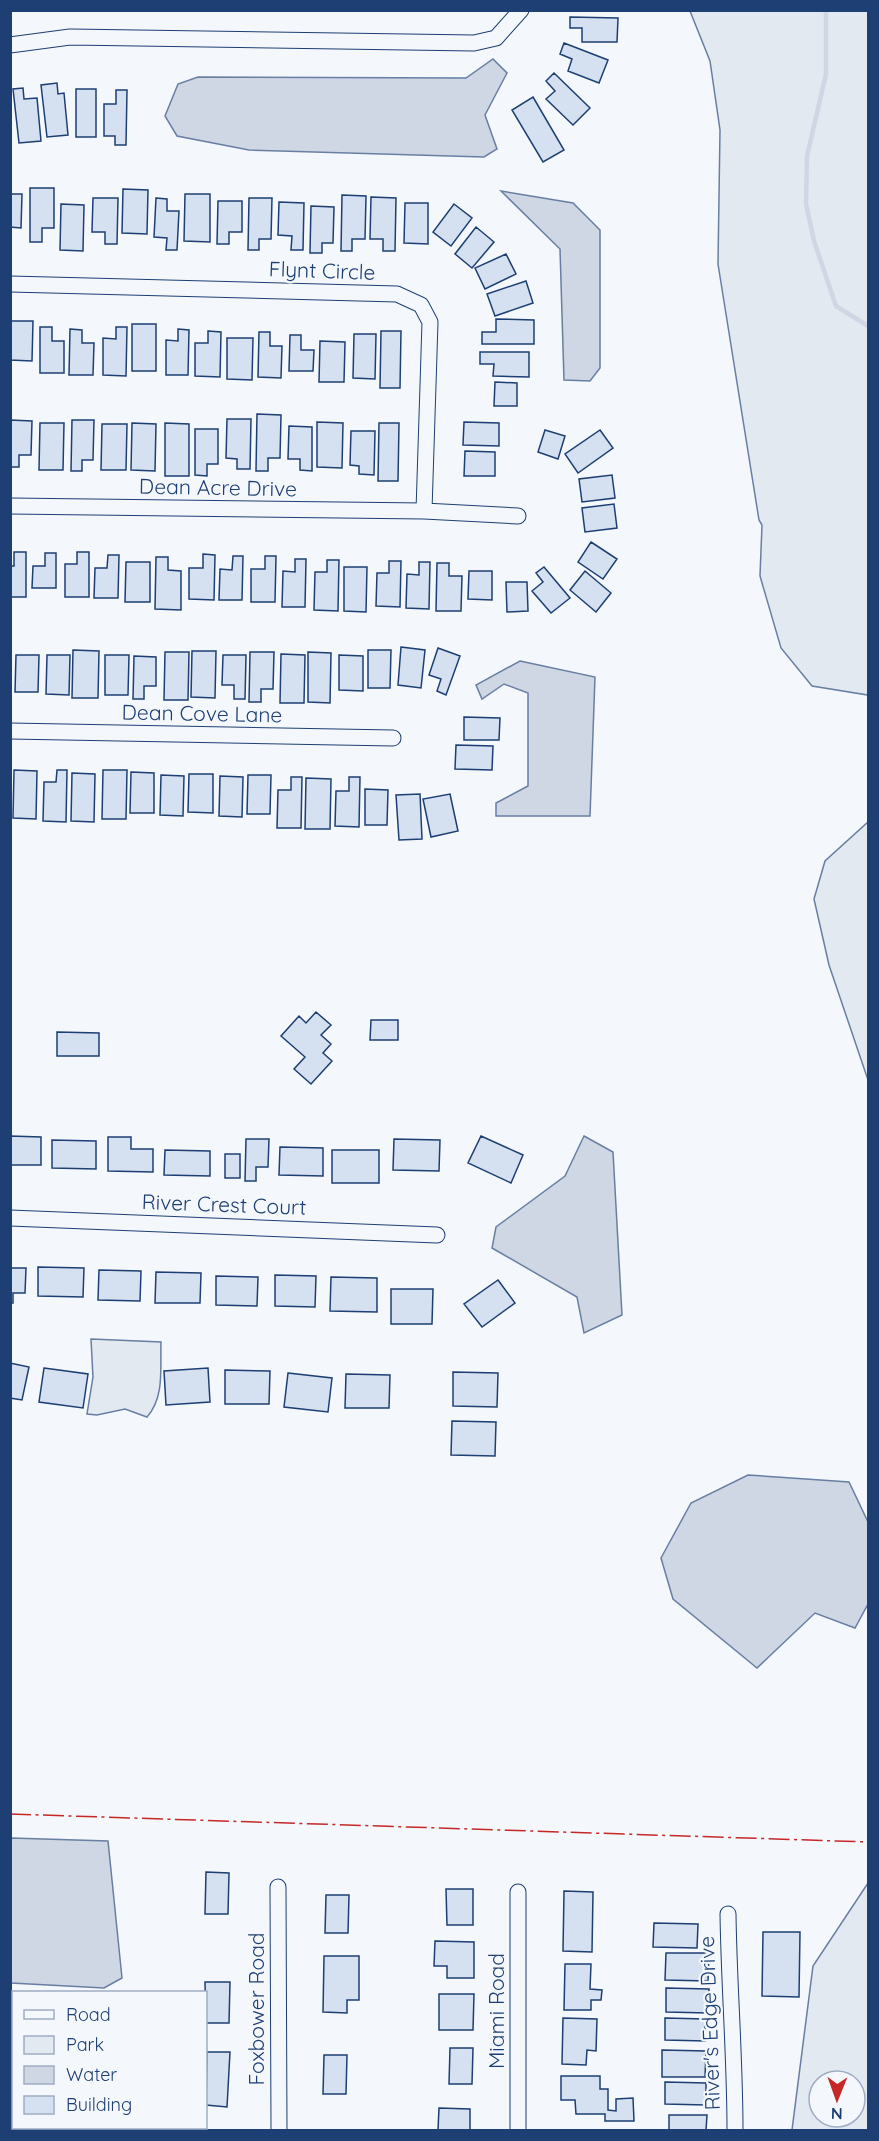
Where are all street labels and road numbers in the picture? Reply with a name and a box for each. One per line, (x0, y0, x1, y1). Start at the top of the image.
street label: Flynt Circle (268, 255, 376, 285)
street label: Dean Acre Drive (139, 473, 297, 501)
street label: Dean Cove Lane (121, 699, 283, 727)
street label: River Crest Court (141, 1188, 307, 1220)
street label: Foxbower Road (243, 1932, 269, 2086)
street label: River's Edge Drive (693, 1935, 725, 2111)
street label: Miami Road (483, 1953, 509, 2069)

